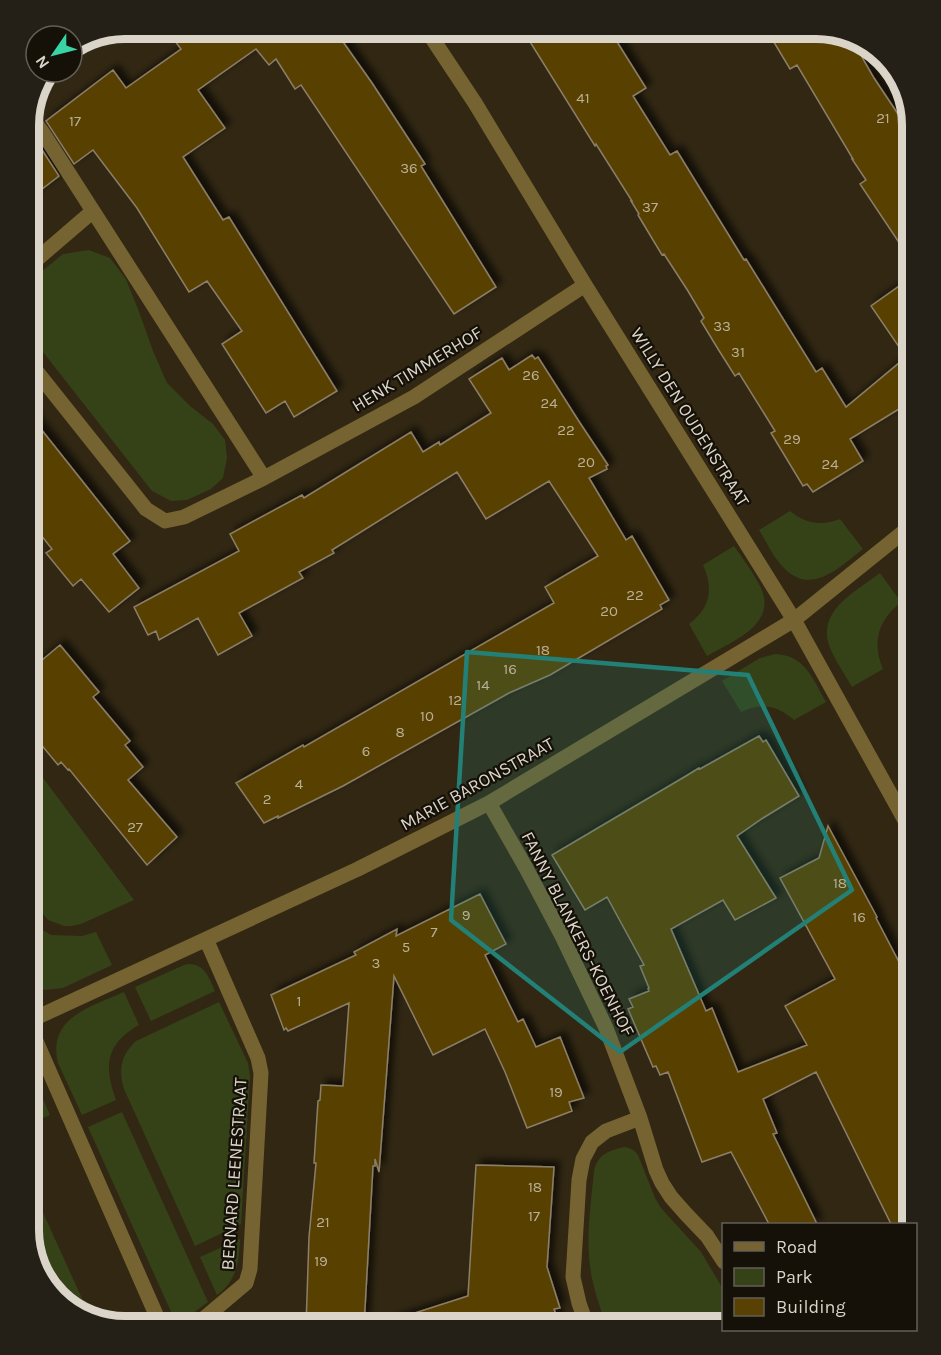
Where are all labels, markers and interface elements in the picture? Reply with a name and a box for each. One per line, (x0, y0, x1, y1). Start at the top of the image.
north arrow (24, 24, 84, 84)
text: N (31, 52, 53, 72)
house number: 41 (576, 89, 590, 107)
house number: 21 (876, 109, 890, 127)
house number: 17 (69, 112, 81, 130)
house number: 36 (400, 159, 418, 177)
house number: 37 (642, 198, 658, 216)
house number: 33 (713, 317, 731, 335)
street label: HENK TIMMERHOF (348, 321, 486, 417)
street label: WILLY DEN OUDENSTRAAT (626, 323, 754, 511)
house number: 31 (731, 343, 745, 361)
house number: 26 (522, 366, 540, 384)
house number: 24 (540, 394, 558, 412)
house number: 22 (557, 421, 575, 439)
house number: 29 (783, 430, 801, 448)
house number: 20 (577, 453, 595, 471)
house number: 24 (821, 455, 839, 473)
house number: 22 (626, 586, 644, 604)
house number: 20 (600, 602, 618, 620)
house number: 18 (536, 641, 550, 659)
house number: 16 (503, 660, 517, 678)
house number: 14 (476, 676, 490, 694)
house number: 12 (448, 691, 462, 709)
house number: 10 (420, 707, 434, 725)
house number: 8 (395, 723, 405, 741)
street label: MARIE BARONSTRAAT (396, 733, 558, 835)
house number: 6 (362, 742, 370, 760)
house number: 4 (295, 775, 304, 793)
house number: 2 (263, 790, 271, 808)
house number: 27 (127, 818, 143, 836)
street label: FANNY BLANKERS-KOENHOF (517, 828, 639, 1040)
house number: 18 (833, 874, 847, 892)
house number: 9 (462, 906, 470, 924)
house number: 16 (852, 908, 866, 926)
house number: 7 (430, 923, 438, 941)
house number: 5 (402, 938, 410, 956)
house number: 3 (372, 954, 380, 972)
house number: 1 (297, 992, 301, 1010)
street label: BERNARD LEENESTRAAT (216, 1077, 252, 1271)
house number: 19 (549, 1083, 563, 1101)
house number: 18 (528, 1178, 542, 1196)
house number: 17 (528, 1207, 540, 1225)
house number: 21 (316, 1213, 330, 1231)
legend (722, 1223, 917, 1331)
text: Road (776, 1236, 817, 1258)
house number: 19 (314, 1252, 328, 1270)
text: Park (776, 1266, 813, 1288)
text: Building (776, 1296, 846, 1318)

